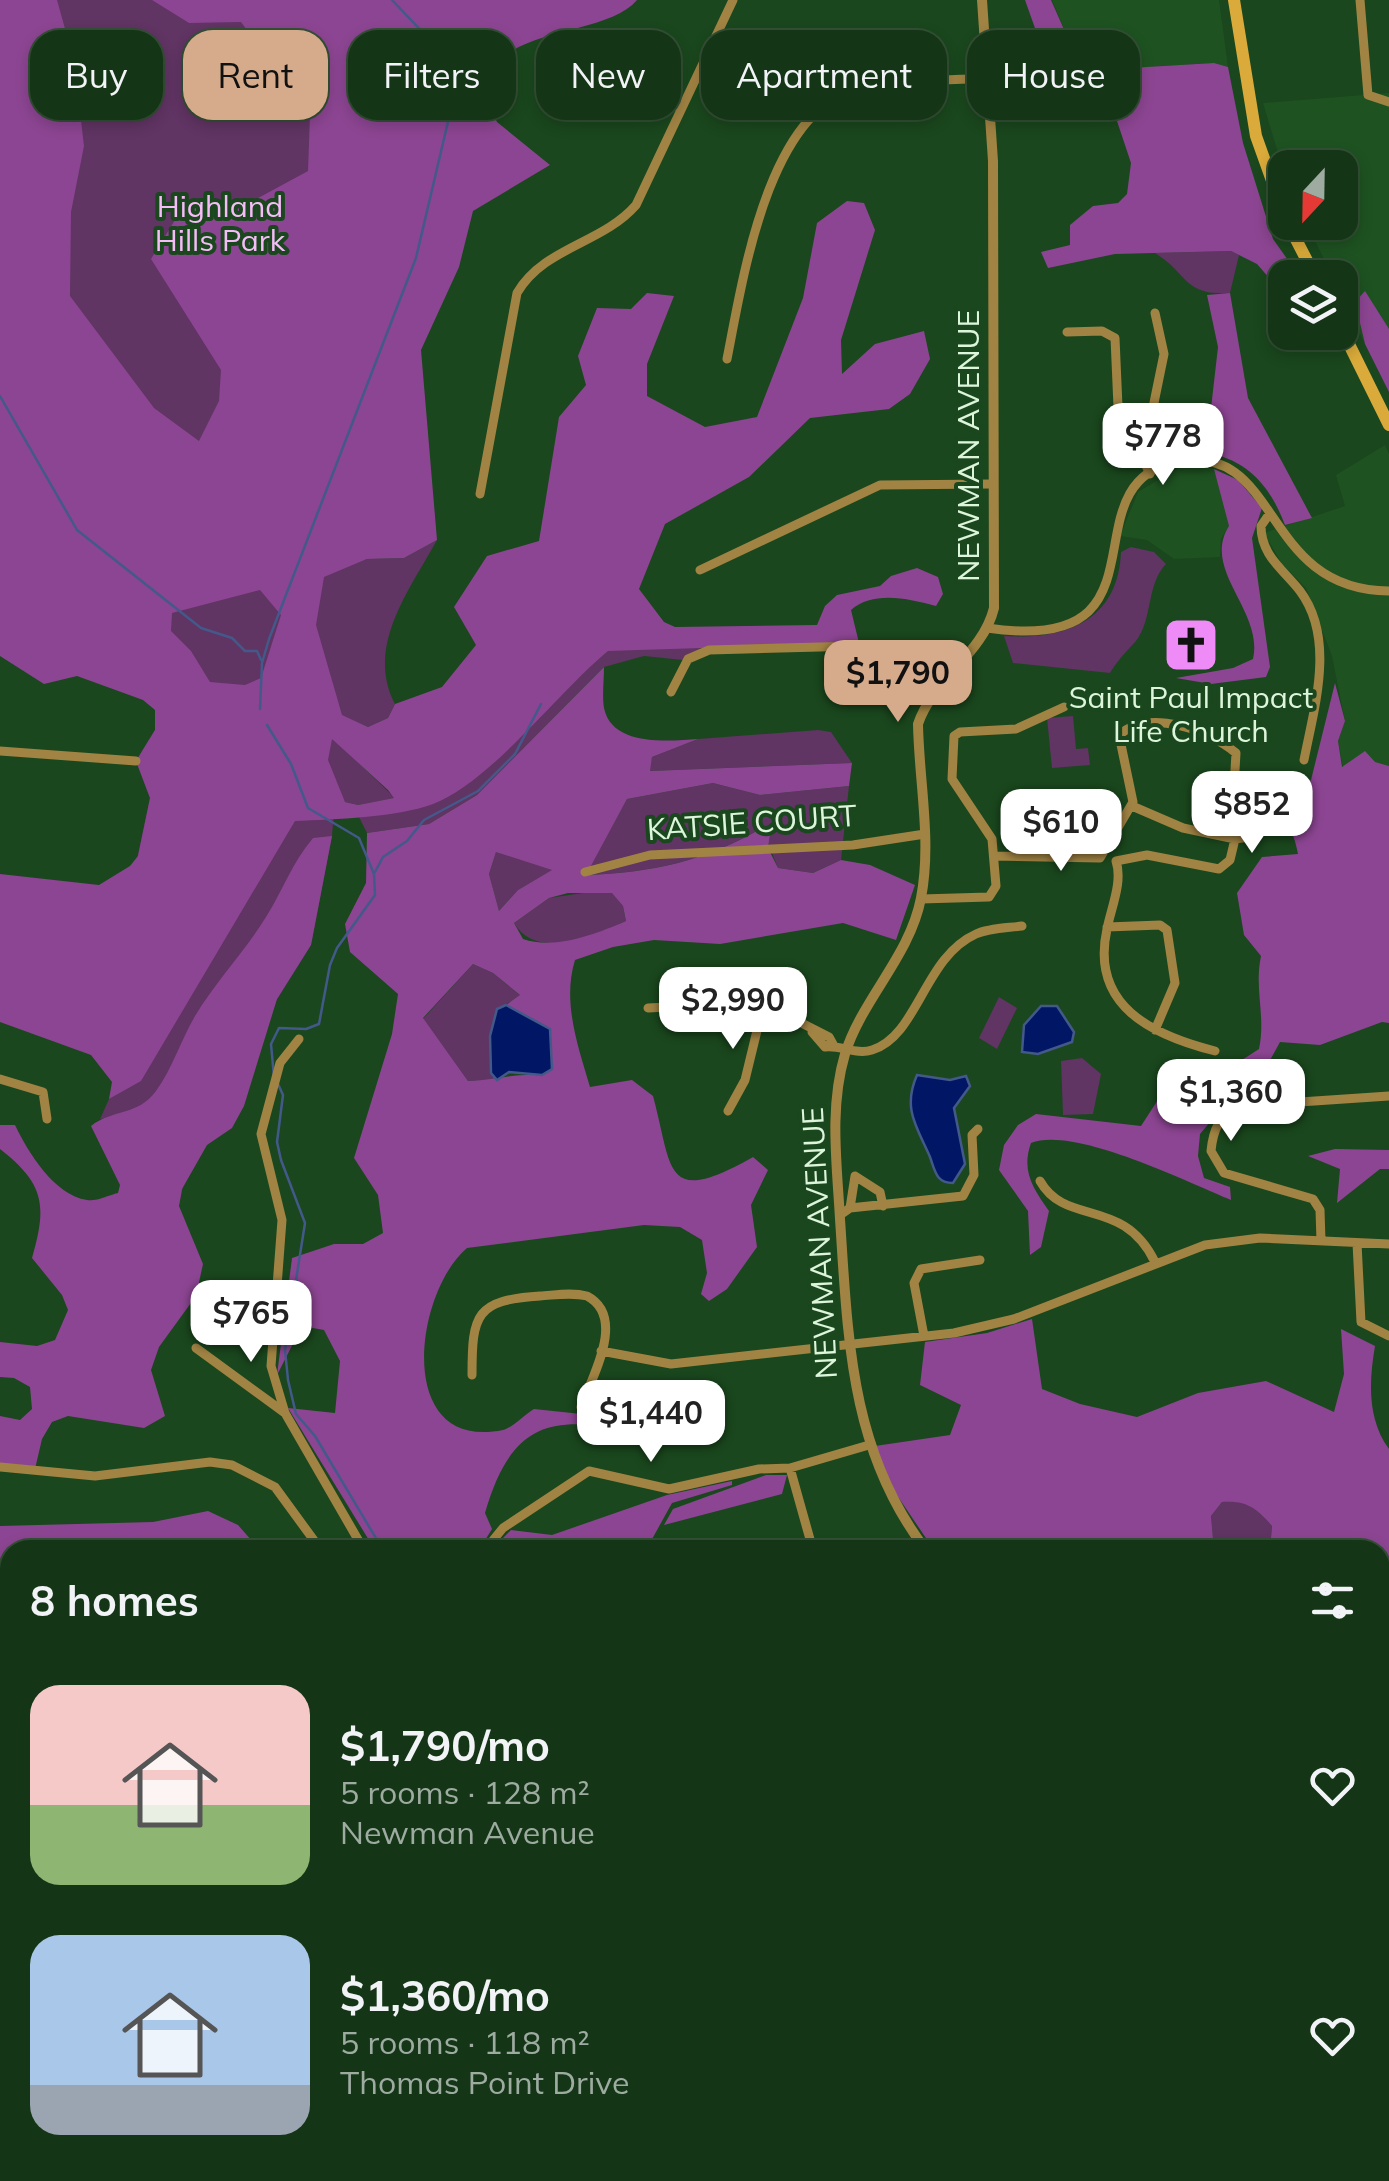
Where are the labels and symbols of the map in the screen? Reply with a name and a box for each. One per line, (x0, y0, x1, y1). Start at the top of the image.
north arrow (1268, 150, 1358, 240)
park label: Highland Hills Park (155, 187, 286, 259)
street label: NEWMAN AVENUE (949, 310, 987, 582)
pin: $778 (1104, 403, 1222, 488)
church icon: Saint Paul Impact Life Church (1161, 615, 1221, 675)
pin: $1,790 (817, 640, 979, 725)
place label: Saint Paul Impact Life Church (1069, 678, 1313, 750)
pin: $852 (1193, 771, 1311, 856)
pin: $610 (1002, 789, 1120, 874)
street label: KATSIE COURT (646, 796, 858, 848)
pin: $2,990 (652, 967, 814, 1052)
pin: $1,360 (1150, 1059, 1312, 1144)
street label: NEWMAN AVENUE (793, 1106, 845, 1380)
pin: $765 (192, 1280, 310, 1365)
pin: $1,440 (570, 1380, 732, 1465)

